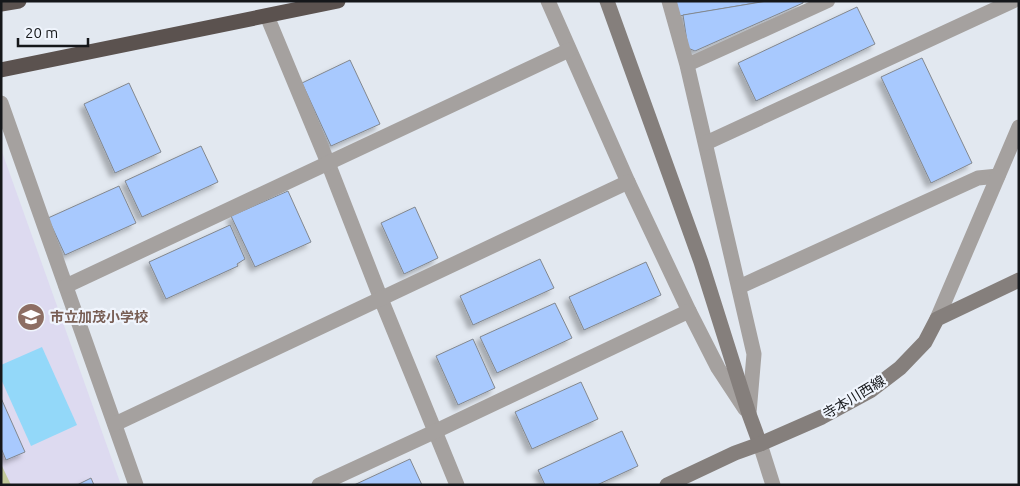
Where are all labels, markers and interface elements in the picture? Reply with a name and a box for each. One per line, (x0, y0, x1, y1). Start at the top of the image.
scale bar (18, 15, 88, 47)
text: 20 m (25, 24, 58, 41)
school or university icon: 市立加茂小学校 (16, 302, 46, 332)
place label: 市立加茂小学校 (50, 309, 148, 325)
street label: 寺本川西線 (820, 372, 888, 422)

